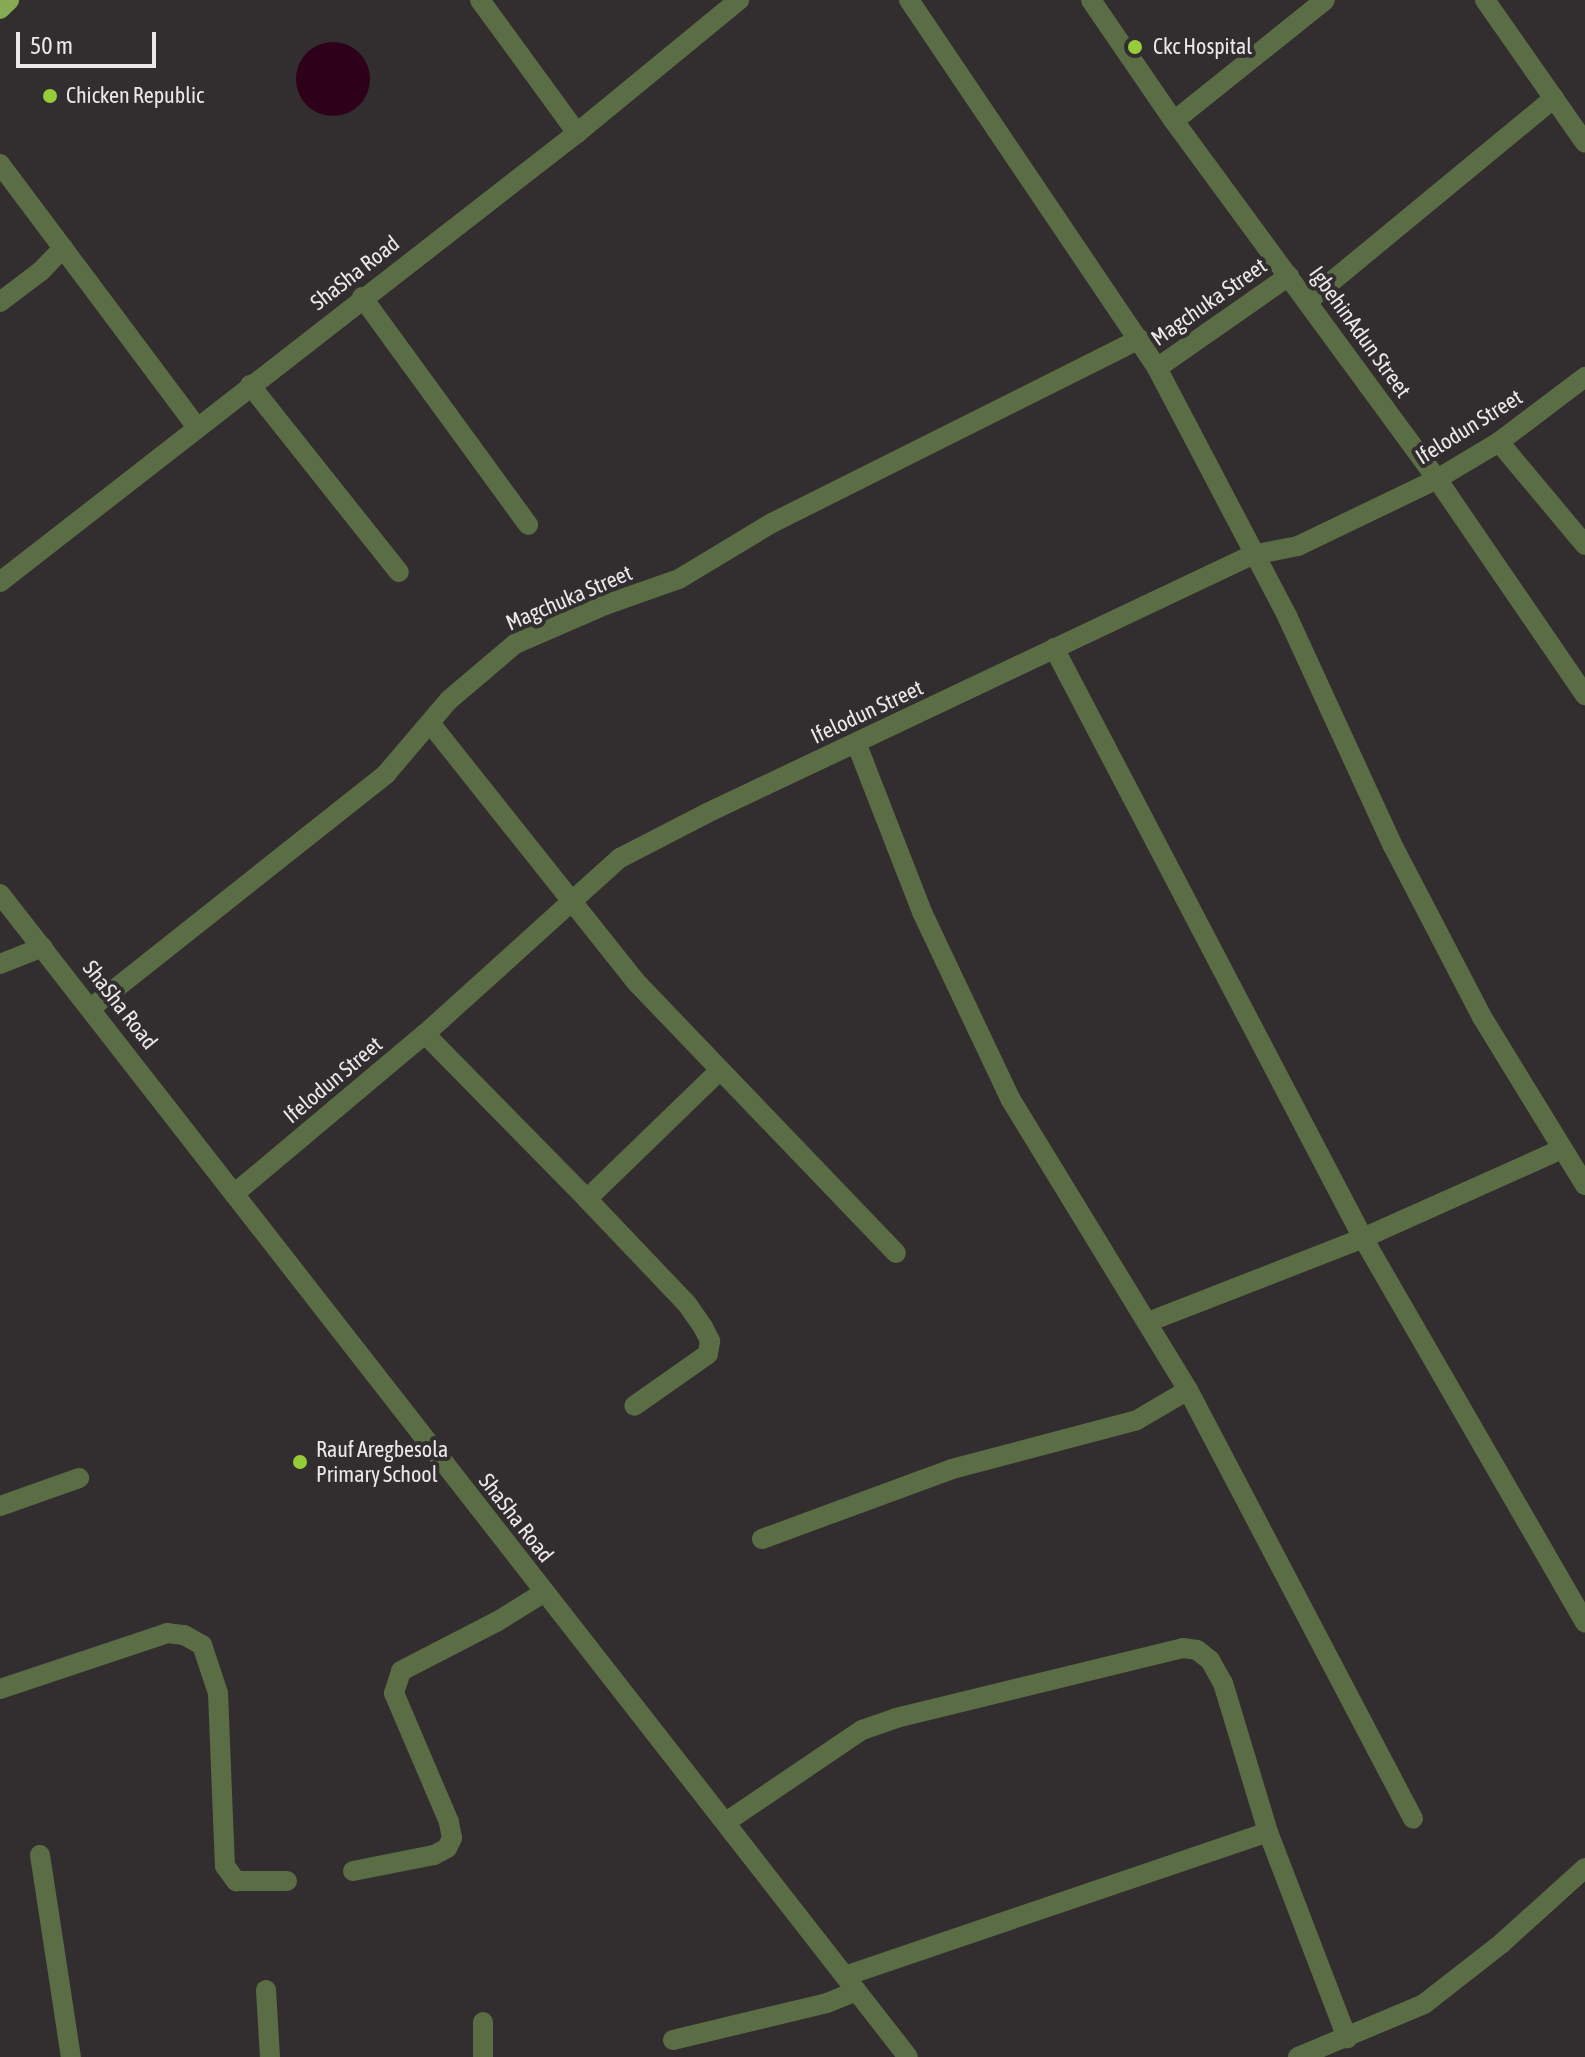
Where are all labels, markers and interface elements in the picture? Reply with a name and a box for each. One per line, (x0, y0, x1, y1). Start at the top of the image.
scale bar (20, 16, 160, 66)
text: 50 m (30, 32, 73, 59)
place label: Ckc Hospital (1153, 34, 1252, 60)
marker: Ckc Hospital (1124, 36, 1146, 58)
place label: Chicken Republic (66, 83, 204, 109)
marker: Chicken Republic (41, 87, 59, 105)
street label: ShaSha Road (305, 230, 405, 316)
street label: Magchuka Street (1146, 253, 1272, 351)
street label: IgbehinAdun Street (1304, 261, 1416, 403)
street label: Ifelodun Street (1411, 384, 1527, 470)
street label: Magchuka Street (502, 560, 636, 636)
street label: Ifelodun Street (807, 675, 927, 749)
street label: ShaSha Road (77, 955, 163, 1055)
street label: Ifelodun Street (278, 1031, 388, 1129)
place label: Rauf Aregbesola Primary School (316, 1436, 448, 1488)
marker: Rauf Aregbesola Primary School (291, 1453, 309, 1471)
street label: ShaSha Road (473, 1468, 559, 1568)

